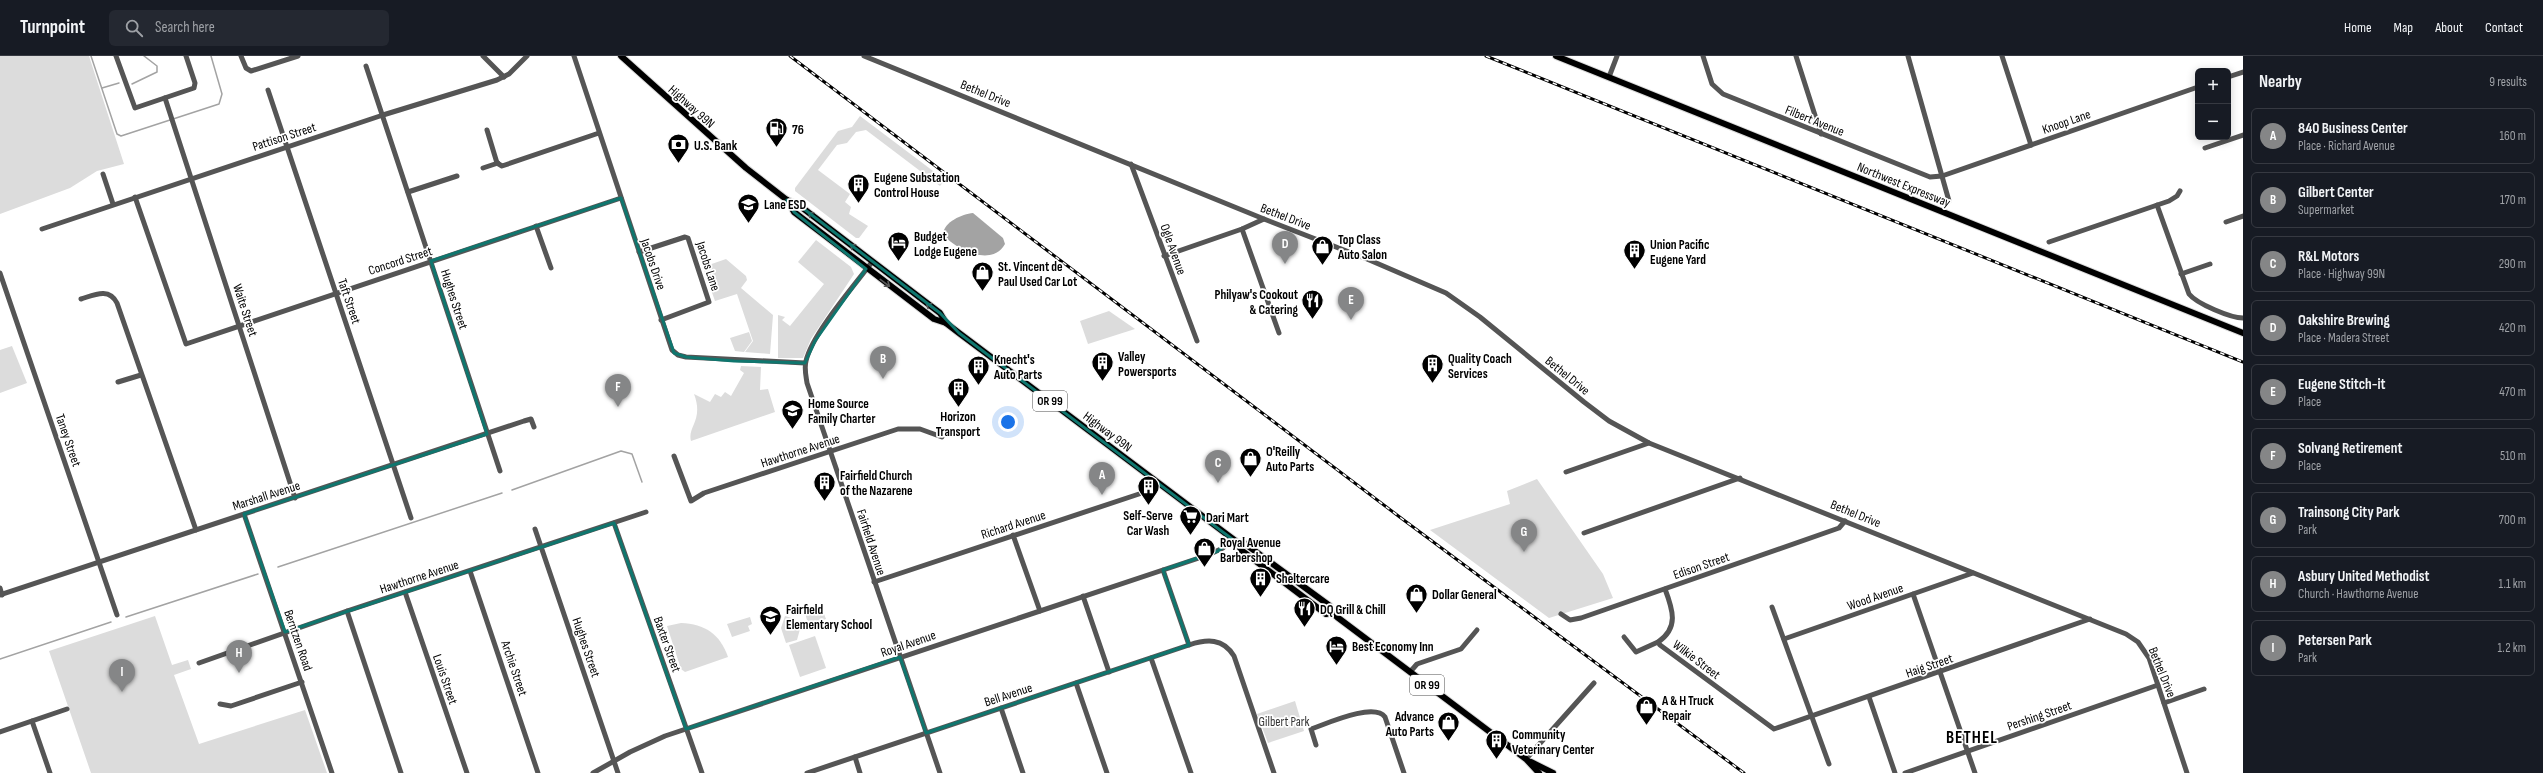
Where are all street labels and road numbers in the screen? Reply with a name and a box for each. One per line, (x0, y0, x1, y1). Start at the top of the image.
street label: Bethel Drive (958, 77, 1013, 111)
street label: Highway 99N (665, 82, 718, 132)
street label: Filbert Avenue (1783, 102, 1847, 140)
street label: Knoop Lane (2040, 106, 2093, 138)
street label: Pattison Street (251, 119, 318, 155)
street label: Northwest Expressway (1855, 159, 1953, 211)
street label: Bethel Drive (1258, 200, 1313, 234)
street label: Ogle Avenue (1156, 222, 1190, 277)
street label: Jacobs Drive (637, 236, 669, 292)
street label: Jacobs Lane (692, 239, 724, 293)
street label: Concord Street (366, 243, 434, 279)
street label: Hughes Street (437, 267, 471, 331)
street label: Taft Street (334, 277, 364, 326)
street label: Waite Street (229, 282, 261, 339)
street label: Bethel Drive (1542, 353, 1593, 399)
road number: OR 99 (1033, 391, 1067, 411)
street label: Highway 99N (1080, 408, 1135, 455)
street label: Taney Street (52, 412, 85, 469)
street label: Hawthorne Avenue (759, 431, 842, 471)
street label: Marshall Avenue (230, 477, 302, 514)
street label: Bethel Drive (1828, 497, 1883, 531)
street label: Fairfield Avenue (853, 507, 889, 577)
street label: Richard Avenue (979, 507, 1048, 543)
street label: Edison Street (1671, 549, 1731, 583)
street label: Hawthorne Avenue (378, 557, 461, 597)
street label: Wood Avenue (1845, 580, 1905, 614)
street label: Berntzen Road (280, 608, 316, 673)
street label: Baxter Street (650, 614, 684, 674)
street label: Hughes Street (568, 615, 604, 679)
street label: Royal Avenue (879, 627, 938, 661)
street label: Wilkie Street (1669, 637, 1723, 683)
street label: Archie Street (497, 638, 531, 698)
street label: Bethel Drive (2145, 645, 2179, 700)
street label: Haig Street (1904, 650, 1955, 681)
street label: Louis Street (429, 652, 461, 707)
road number: OR 99 (1410, 675, 1444, 695)
street label: Bell Avenue (982, 680, 1034, 710)
street label: Pershing Street (2005, 697, 2074, 734)

